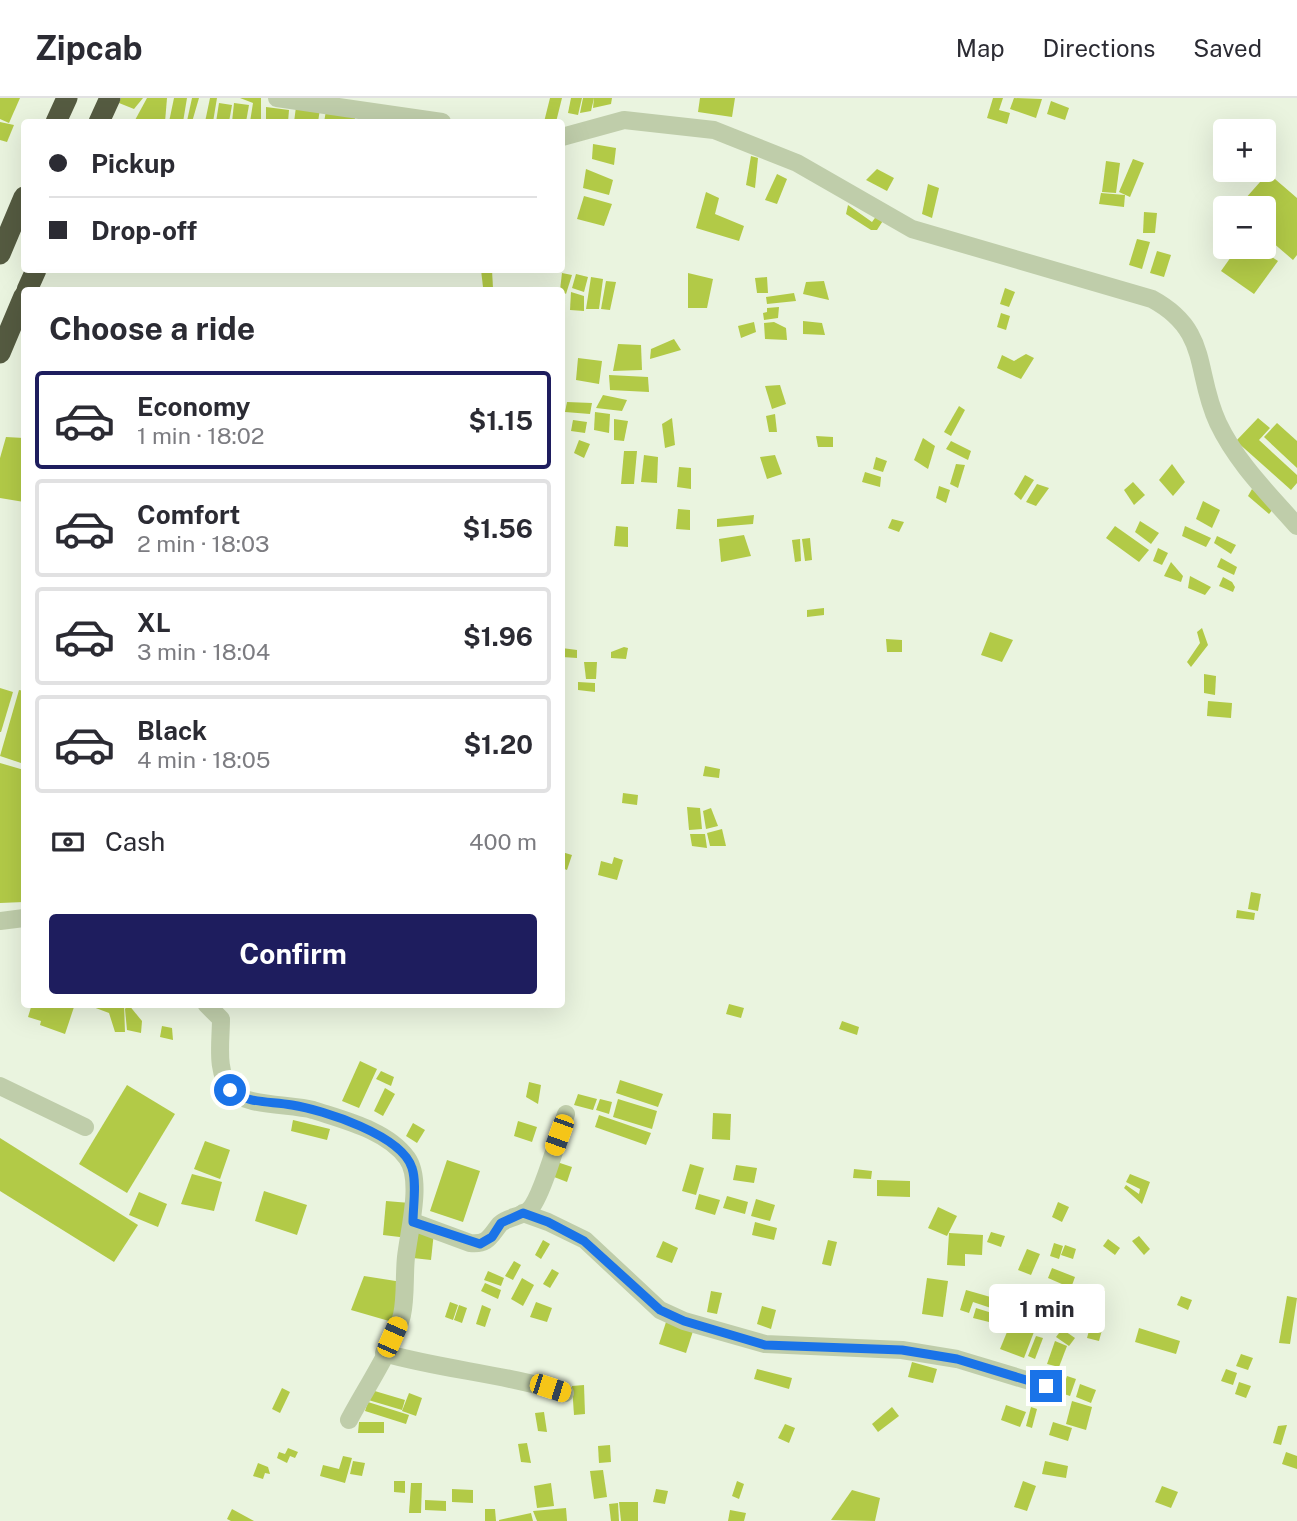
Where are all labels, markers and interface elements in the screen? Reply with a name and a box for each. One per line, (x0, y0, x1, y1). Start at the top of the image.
text: Zipcab (35, 29, 143, 67)
text: Map (956, 34, 1005, 62)
text: Directions (1043, 34, 1155, 62)
text: Saved (1193, 34, 1262, 62)
map controls (1213, 119, 1276, 259)
button: + (1213, 119, 1276, 182)
text: Pickup (91, 148, 175, 179)
button: − (1213, 196, 1276, 259)
text: Drop-off (91, 215, 197, 246)
text: Choose a ride (49, 310, 255, 347)
icon: car (53, 389, 116, 452)
text: Economy (137, 391, 250, 422)
text: $1.15 (468, 405, 533, 436)
text: 1 min · 18:02 (137, 422, 265, 449)
icon: car (53, 497, 116, 560)
text: Comfort (137, 499, 240, 530)
text: $1.56 (462, 513, 533, 544)
text: 2 min · 18:03 (137, 530, 269, 557)
icon: car (53, 605, 116, 668)
text: XL (137, 607, 171, 638)
text: $1.96 (463, 621, 533, 652)
text: 3 min · 18:04 (137, 638, 270, 665)
icon: car (53, 713, 116, 776)
text: Black (137, 715, 207, 746)
text: $1.20 (463, 729, 533, 760)
text: 4 min · 18:05 (137, 746, 271, 773)
icon: cash (49, 823, 87, 861)
text: Cash (105, 826, 165, 857)
text: 400 m (469, 828, 537, 855)
button: Confirm (49, 914, 537, 994)
route start (214, 1074, 246, 1106)
car (542, 1112, 577, 1158)
callout: 1 min (988, 1284, 1104, 1334)
text: 1 min (1019, 1295, 1075, 1322)
car (374, 1314, 411, 1360)
route end (1030, 1370, 1062, 1402)
car (527, 1372, 574, 1404)

